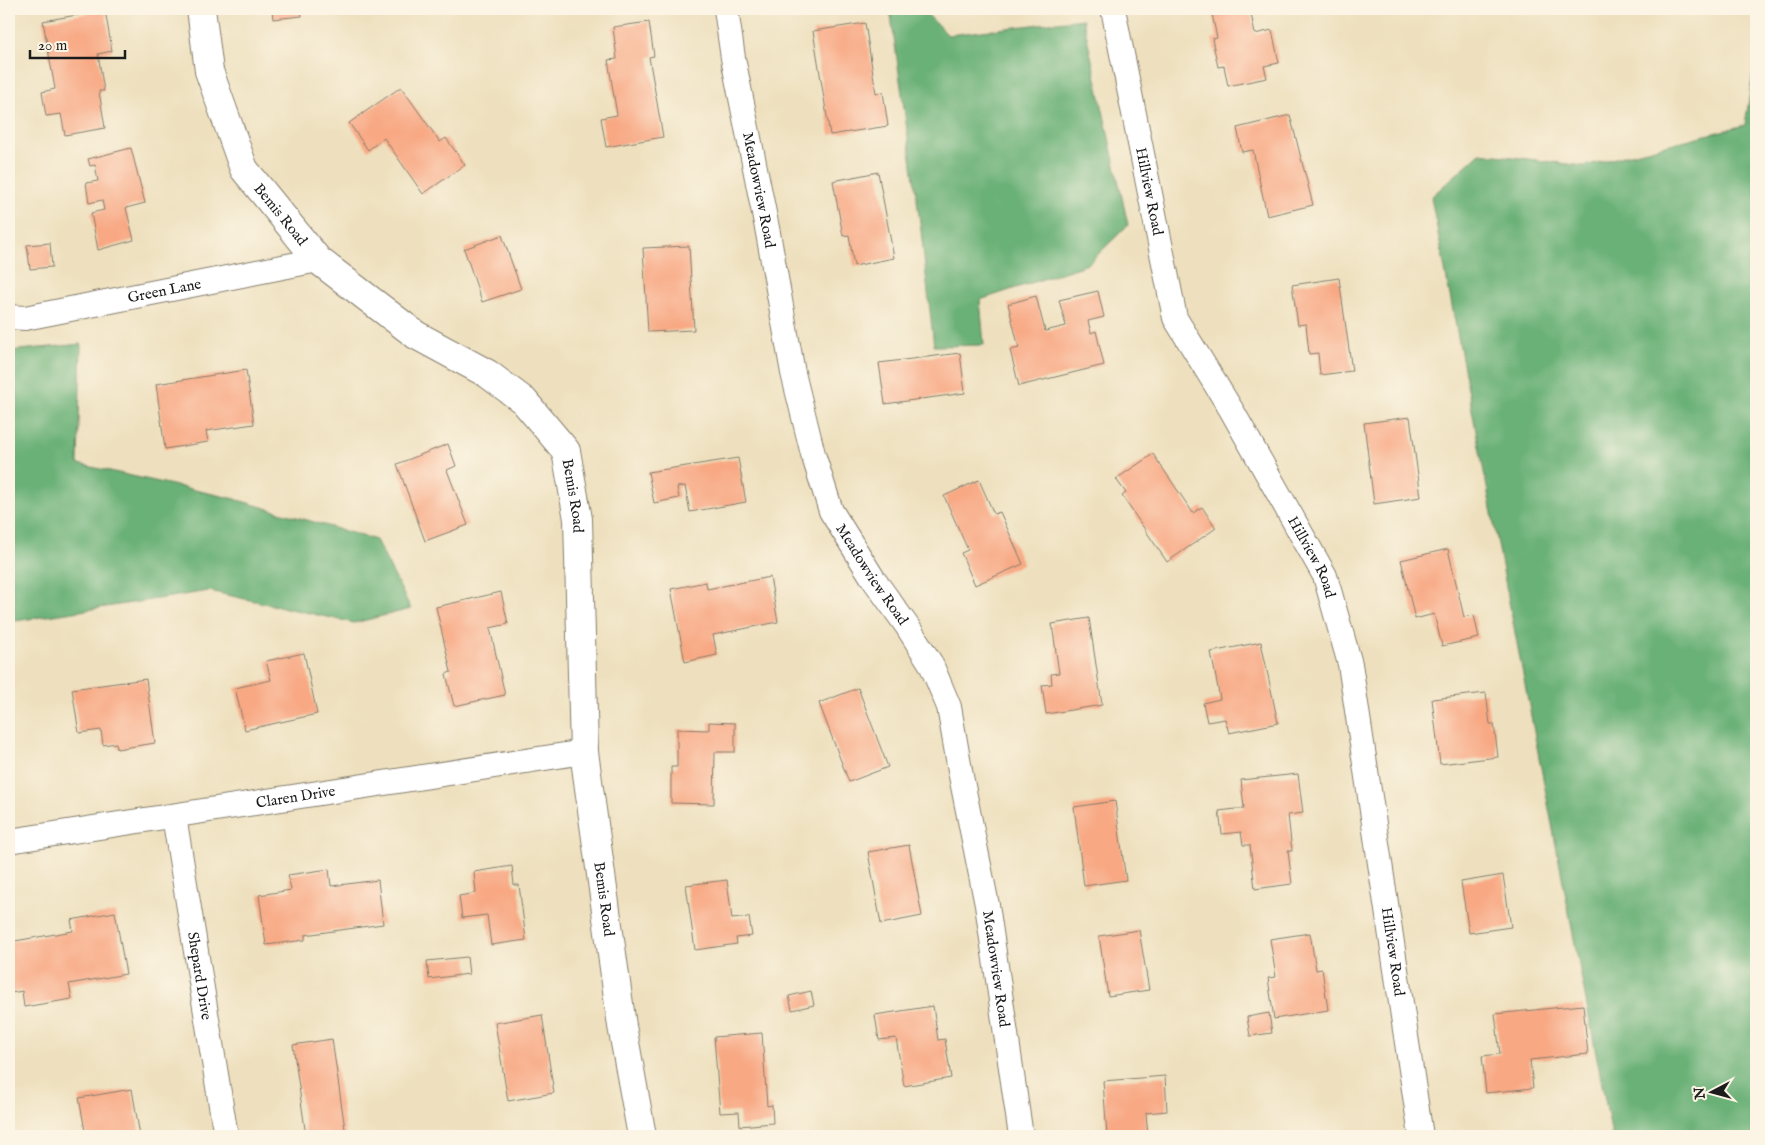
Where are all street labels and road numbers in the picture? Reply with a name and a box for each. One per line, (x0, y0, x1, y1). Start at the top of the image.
street label: Meadowview Road (738, 130, 780, 250)
street label: Hillview Road (1131, 146, 1167, 238)
street label: Bemis Road (249, 180, 312, 250)
street label: Green Lane (126, 274, 203, 307)
street label: Bemis Road (558, 457, 587, 534)
street label: Hillview Road (1283, 513, 1340, 601)
street label: Meadowview Road (831, 520, 913, 630)
street label: Claren Drive (255, 782, 337, 813)
street label: Bemis Road (589, 861, 619, 938)
street label: Hillview Road (1377, 906, 1409, 998)
street label: Meadowview Road (978, 909, 1014, 1030)
street label: Shepard Drive (183, 931, 216, 1021)

